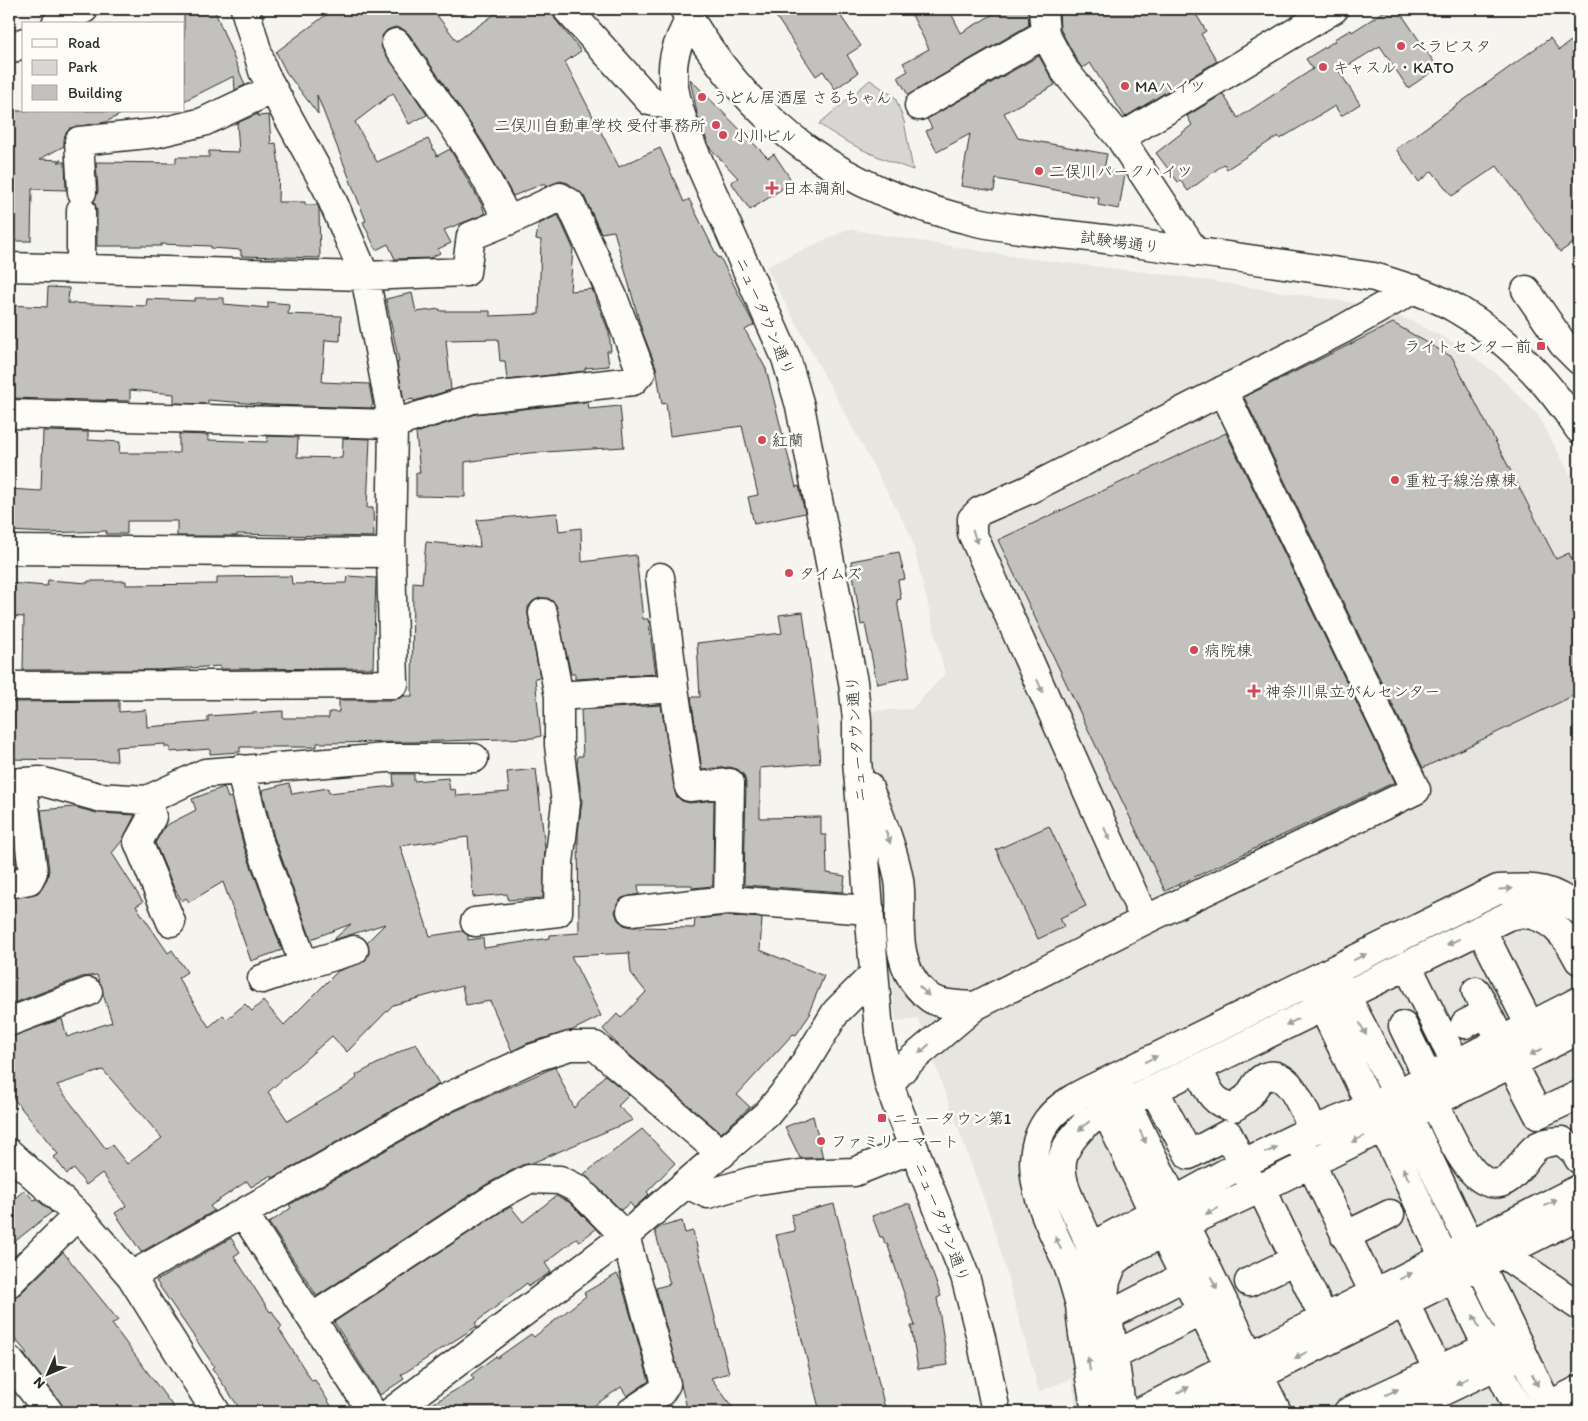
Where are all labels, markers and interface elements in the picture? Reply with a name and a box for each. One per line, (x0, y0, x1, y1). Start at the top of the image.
legend (22, 22, 185, 112)
text: Road (68, 34, 101, 52)
place label: ベラビスタ (1411, 37, 1491, 56)
marker: ベラビスタ (1395, 40, 1407, 52)
text: Park (68, 58, 98, 76)
place label: キャスル・KATO (1333, 58, 1454, 77)
marker: キャスル・KATO (1317, 61, 1329, 73)
place label: MAハイツ (1135, 77, 1206, 96)
marker: MAハイツ (1119, 80, 1131, 92)
text: Building (68, 84, 122, 102)
place label: うどん居酒屋 さるちゃん (712, 88, 892, 107)
marker: うどん居酒屋 さるちゃん (696, 91, 708, 103)
place label: 二俣川自動車学校 受付事務所 (494, 116, 706, 135)
marker: 二俣川自動車学校 受付事務所 (710, 119, 722, 131)
place label: 小川ビル (733, 126, 797, 145)
marker: 小川ビル (717, 129, 729, 141)
place label: 二俣川パークハイツ (1049, 162, 1193, 181)
marker: 二俣川パークハイツ (1033, 165, 1045, 177)
place label: 日本調剤 (782, 179, 846, 198)
marker: 日本調剤 (766, 182, 778, 194)
street label: 試験場通り (1079, 227, 1161, 257)
street label: ニュータウン通り (731, 254, 799, 378)
place label: ライトセンター前 (1404, 337, 1531, 356)
marker: ライトセンター前 (1535, 340, 1547, 352)
place label: 紅蘭 (772, 431, 804, 450)
marker: 紅蘭 (756, 434, 768, 446)
place label: 重粒子線治療棟 (1405, 471, 1517, 490)
marker: 重粒子線治療棟 (1389, 474, 1401, 486)
one-way arrow (971, 530, 979, 545)
place label: タイムズ (799, 564, 862, 583)
marker: タイムズ (783, 567, 795, 579)
place label: 病院棟 (1204, 641, 1252, 660)
marker: 病院棟 (1188, 644, 1200, 656)
street label: ニュータウン通り (842, 675, 870, 803)
one-way arrow (1037, 679, 1045, 693)
place label: 神奈川県立がんセンター (1265, 682, 1440, 701)
marker: 神奈川県立がんセンター (1247, 684, 1261, 698)
one-way arrow (1103, 827, 1111, 841)
one-way arrow (885, 830, 892, 845)
one-way arrow (1499, 885, 1515, 893)
one-way arrow (1446, 939, 1460, 947)
one-way arrow (1353, 953, 1367, 961)
one-way arrow (918, 985, 930, 997)
one-way arrow (1285, 1018, 1299, 1026)
one-way arrow (1359, 1022, 1368, 1036)
one-way arrow (919, 1043, 931, 1055)
one-way arrow (1528, 1048, 1543, 1056)
one-way arrow (1144, 1055, 1158, 1063)
place label: ニュータウン第1 (892, 1109, 1012, 1128)
marker: ニュータウン第1 (876, 1112, 888, 1124)
one-way arrow (1079, 1120, 1091, 1132)
one-way arrow (1139, 1130, 1147, 1144)
place label: ファミリーマート (831, 1132, 959, 1151)
marker: ファミリーマート (815, 1135, 827, 1147)
one-way arrow (1351, 1135, 1365, 1143)
one-way arrow (1264, 1145, 1278, 1153)
street label: ニュータウン通り (910, 1159, 974, 1285)
one-way arrow (1401, 1167, 1409, 1181)
one-way arrow (1544, 1199, 1558, 1207)
one-way arrow (1205, 1207, 1219, 1215)
one-way arrow (1053, 1236, 1061, 1250)
one-way arrow (1399, 1272, 1413, 1280)
one-way arrow (1210, 1276, 1218, 1290)
one-way arrow (1472, 1314, 1480, 1328)
north arrow (22, 1348, 72, 1398)
one-way arrow (1294, 1351, 1308, 1359)
one-way arrow (1085, 1356, 1093, 1372)
text: N (30, 1373, 49, 1392)
one-way arrow (1531, 1373, 1539, 1387)
one-way arrow (1455, 1378, 1469, 1386)
one-way arrow (1176, 1386, 1190, 1394)
one-way arrow (1385, 1387, 1399, 1395)

